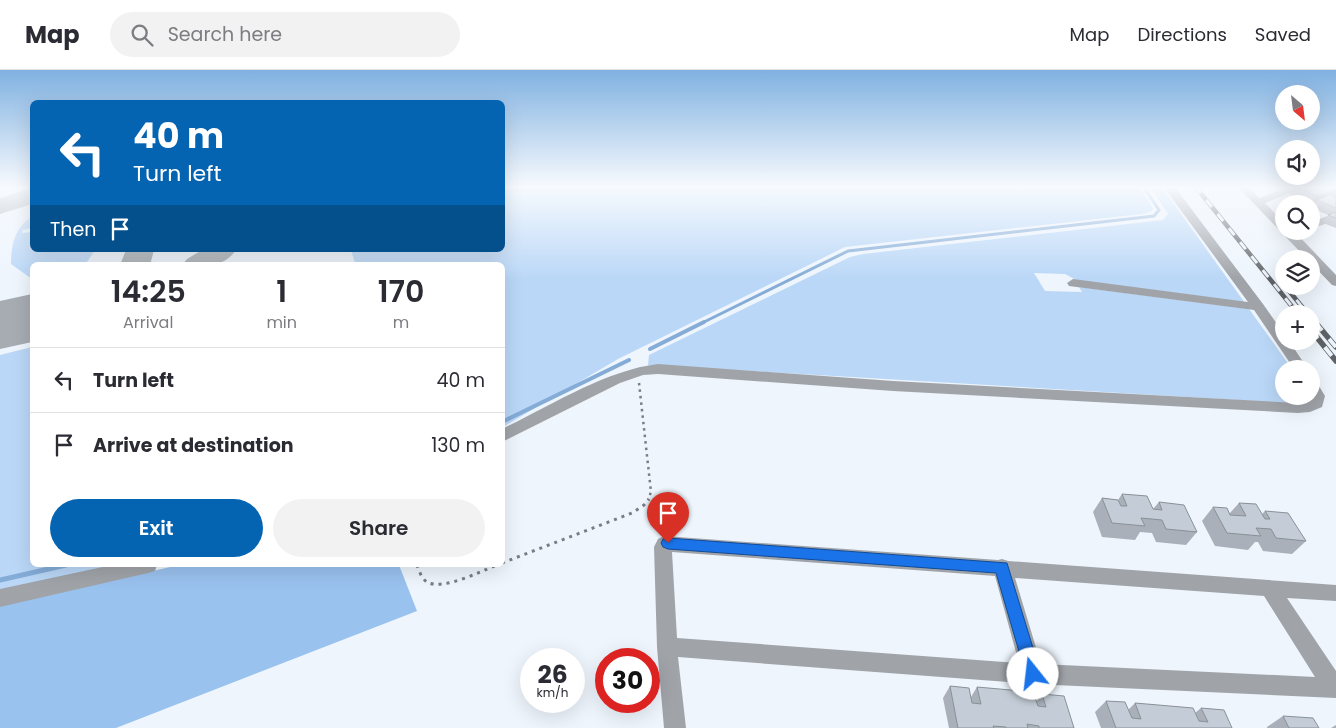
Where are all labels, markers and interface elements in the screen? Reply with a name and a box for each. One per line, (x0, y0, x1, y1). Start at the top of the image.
search box (110, 12, 460, 57)
text: Map (25, 18, 80, 51)
icon: search (128, 21, 156, 49)
text: Search here (168, 21, 282, 48)
text: Map (1070, 22, 1109, 47)
text: Directions (1137, 22, 1227, 47)
text: Saved (1255, 22, 1311, 47)
north arrow (1275, 85, 1320, 130)
map controls (1275, 85, 1320, 405)
text: 40 m (133, 111, 224, 160)
icon: left (50, 120, 115, 185)
button: sound (1275, 140, 1320, 185)
text: Turn left (133, 158, 221, 189)
button: search (1275, 195, 1320, 240)
icon: arrive (106, 215, 134, 243)
text: Then (50, 216, 96, 243)
button: layers (1275, 250, 1320, 295)
text: 14:25 (111, 270, 186, 313)
text: 1 (276, 270, 287, 313)
text: 170 (378, 270, 424, 313)
button: + (1275, 305, 1320, 350)
text: Arrival (123, 311, 173, 334)
text: min (266, 311, 297, 334)
text: m (393, 311, 409, 334)
button: − (1275, 360, 1320, 405)
icon: left (50, 366, 78, 394)
text: Turn left (93, 367, 174, 394)
text: 40 m (436, 367, 485, 394)
icon: arrive (50, 431, 78, 459)
text: Arrive at destination (93, 432, 294, 459)
text: 130 m (431, 432, 485, 459)
pin (647, 492, 689, 543)
button: Exit (50, 499, 263, 557)
button: Share (273, 499, 485, 557)
icon: arrive (654, 499, 682, 527)
position arrow (1006, 647, 1058, 699)
speed limit sign: 30 (595, 648, 660, 713)
text: 26 (537, 657, 568, 692)
text: km/h (537, 684, 568, 701)

